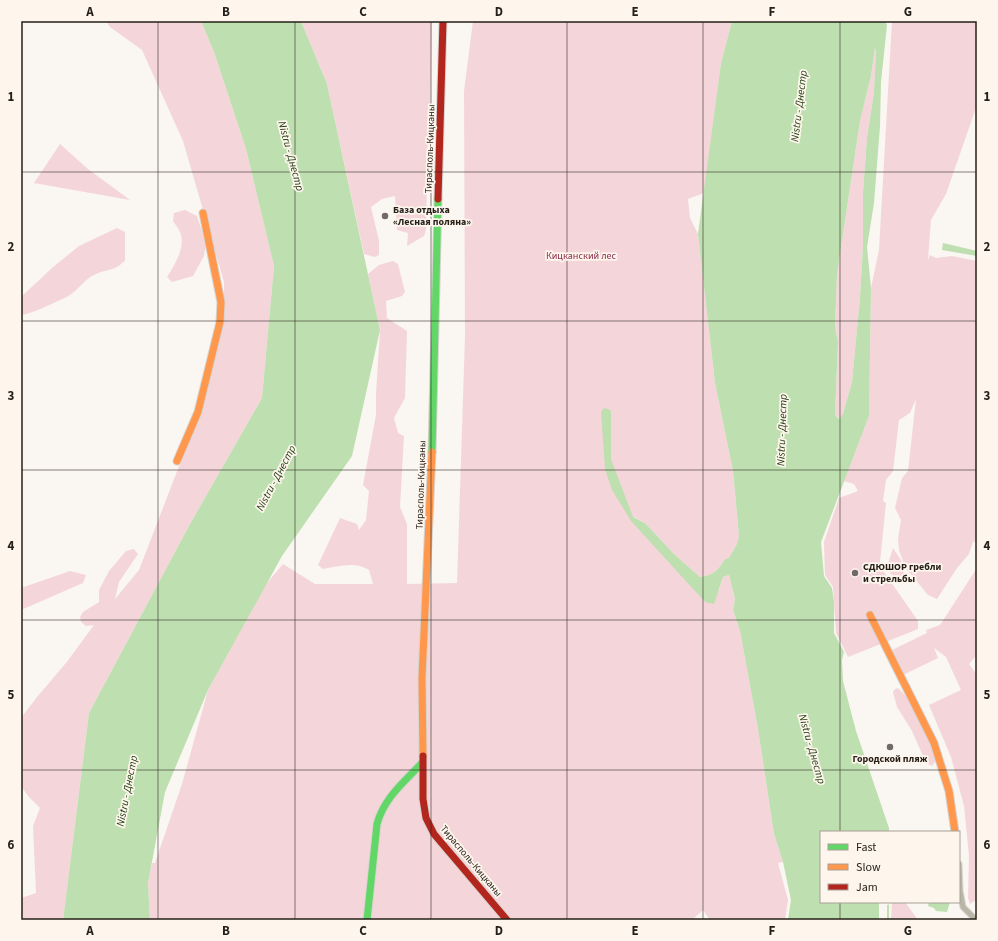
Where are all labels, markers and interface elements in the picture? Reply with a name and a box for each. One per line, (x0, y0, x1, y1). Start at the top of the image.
text: A (85, 3, 94, 21)
text: B (222, 3, 230, 21)
text: C (359, 3, 367, 21)
text: D (495, 3, 503, 21)
text: E (631, 3, 639, 21)
text: F (769, 3, 776, 21)
text: G (904, 3, 912, 21)
water label: Nistru - Днестр (787, 69, 811, 143)
text: 1 (8, 88, 15, 106)
text: 1 (984, 88, 991, 106)
street label: Тирасполь-Кицканы (421, 104, 439, 194)
water label: Nistru - Днестр (274, 119, 308, 193)
place label: База отдыха «Лесная поляна» (393, 203, 471, 229)
marker: База отдыха «Лесная поляна» (380, 211, 390, 221)
text: 2 (8, 238, 15, 256)
text: 2 (984, 238, 991, 256)
park label: Кицканский лес (546, 249, 617, 263)
text: 3 (8, 387, 15, 405)
text: 3 (984, 387, 991, 405)
water label: Nistru - Днестр (773, 394, 791, 466)
street label: Тирасполь-Кицканы (412, 440, 430, 530)
water label: Nistru - Днестр (252, 443, 300, 513)
text: 4 (8, 537, 15, 555)
text: 4 (984, 537, 991, 555)
place label: СДЮШОР гребли и стрельбы (863, 560, 941, 586)
marker: СДЮШОР гребли и стрельбы (850, 568, 860, 578)
text: 5 (8, 686, 15, 704)
text: 5 (984, 686, 991, 704)
water label: Nistru - Днестр (795, 712, 829, 786)
marker: Городской пляж (885, 742, 895, 752)
place label: Городской пляж (853, 752, 928, 766)
water label: Nistru - Днестр (113, 754, 141, 828)
street label: Тирасполь-Кицканы (437, 822, 505, 900)
legend (820, 831, 960, 903)
text: 6 (8, 836, 15, 854)
text: 6 (984, 836, 991, 854)
text: Fast (856, 839, 876, 856)
text: Slow (856, 859, 881, 876)
text: Jam (856, 879, 878, 896)
text: A (85, 922, 94, 940)
text: B (222, 922, 230, 940)
text: C (359, 922, 367, 940)
text: D (495, 922, 503, 940)
text: E (631, 922, 639, 940)
text: F (769, 922, 776, 940)
text: G (904, 922, 912, 940)

